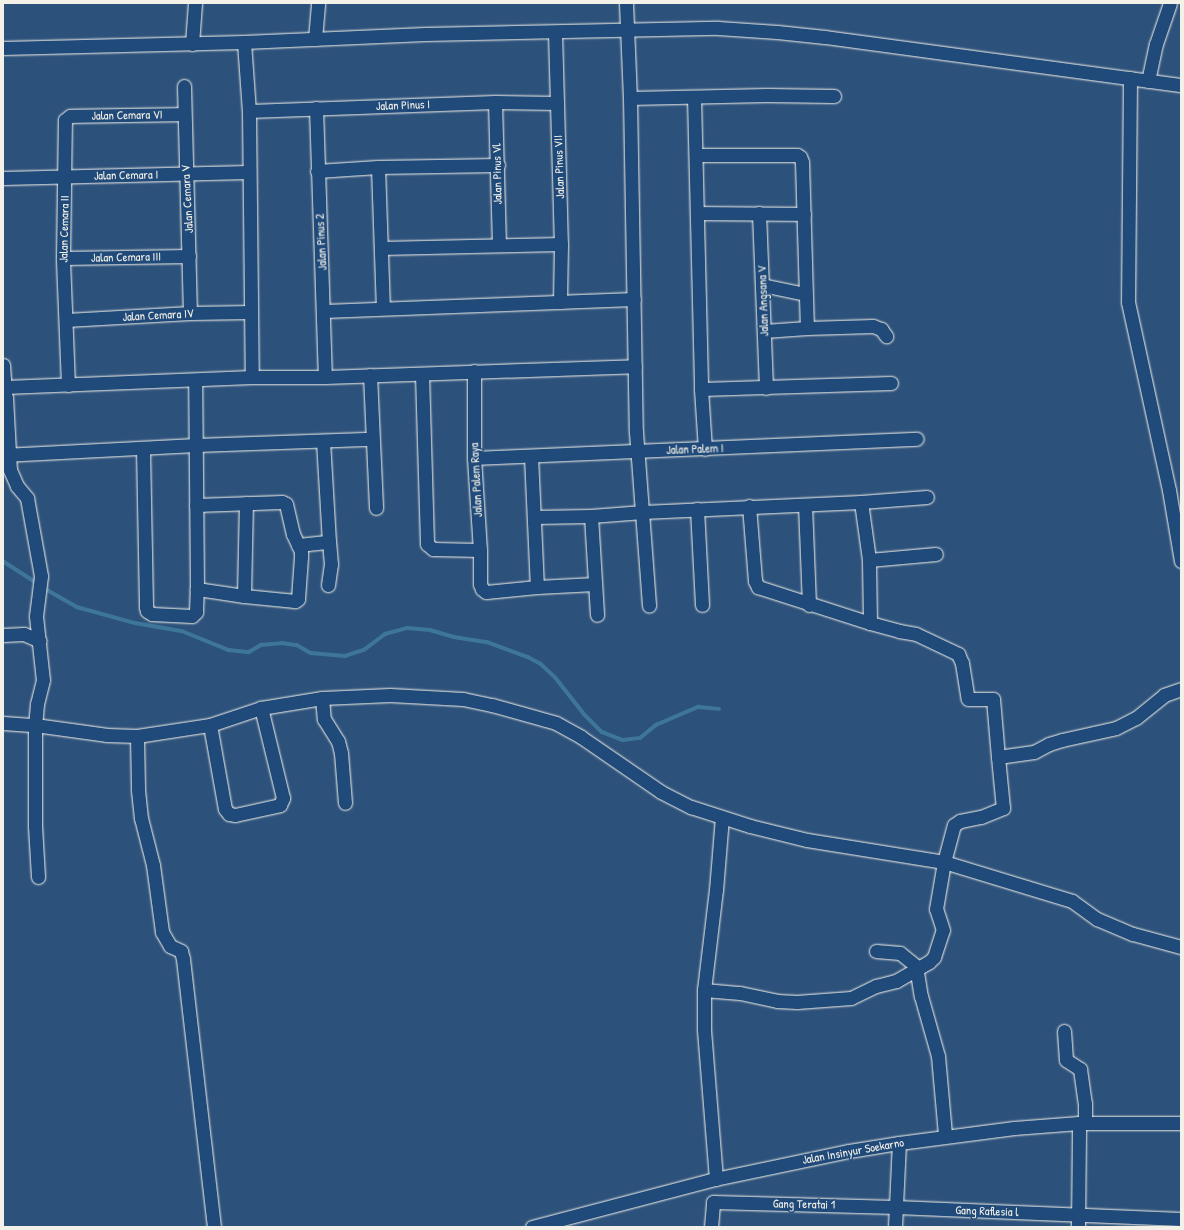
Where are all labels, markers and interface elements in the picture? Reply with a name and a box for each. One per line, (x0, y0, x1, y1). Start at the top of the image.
street label: Jalan Pinus I (376, 97, 430, 113)
street label: Jalan Cemara VI (91, 107, 163, 123)
street label: Jalan Pinus VII (551, 135, 567, 199)
street label: Jalan Pinus Vl (489, 143, 505, 205)
street label: Jalan Cemara V (178, 165, 196, 233)
street label: Jalan Cemara I (94, 167, 158, 183)
street label: Jalan Cemara II (56, 195, 72, 263)
street label: Jalan Pinus 2 (312, 213, 330, 271)
street label: Jalan Cemara III (91, 249, 161, 265)
street label: Jalan Angsana V (755, 265, 771, 337)
street label: Jalan Cemara IV (122, 306, 194, 324)
street label: Jalan Palem I (666, 441, 724, 457)
street label: Jalan Palem Raya (467, 442, 485, 518)
street label: Jalan Insinyur Soekarno (801, 1135, 905, 1167)
street label: Gang Teratai 1 (773, 1196, 835, 1212)
street label: Gang Raflesia l (955, 1203, 1019, 1219)

